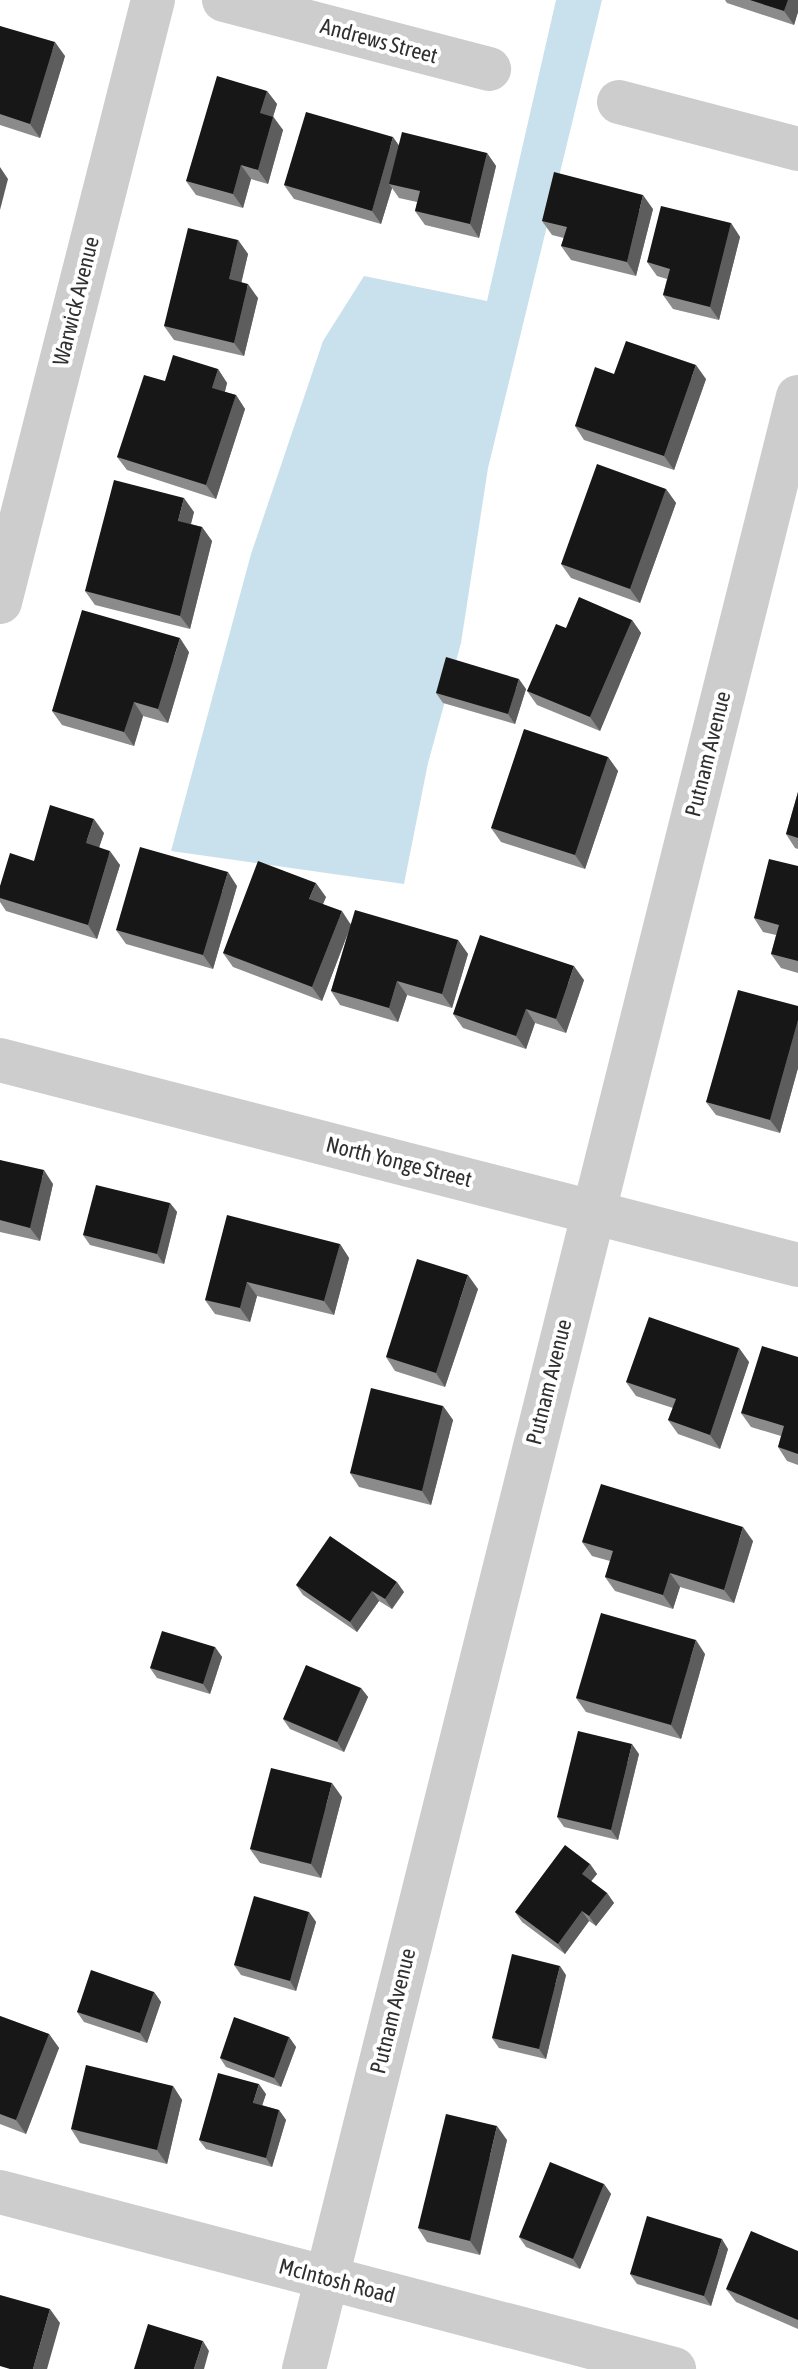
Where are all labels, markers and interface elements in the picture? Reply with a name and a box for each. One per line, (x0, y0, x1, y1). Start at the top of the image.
street label: Andrews Street (317, 13, 441, 69)
street label: Warwick Avenue (47, 234, 105, 368)
street label: Putnam Avenue (680, 689, 736, 819)
street label: North Yonge Street (323, 1131, 475, 1193)
street label: Putnam Avenue (521, 1317, 577, 1447)
street label: Putnam Avenue (365, 1946, 421, 2076)
street label: McIntosh Road (276, 2253, 398, 2309)

